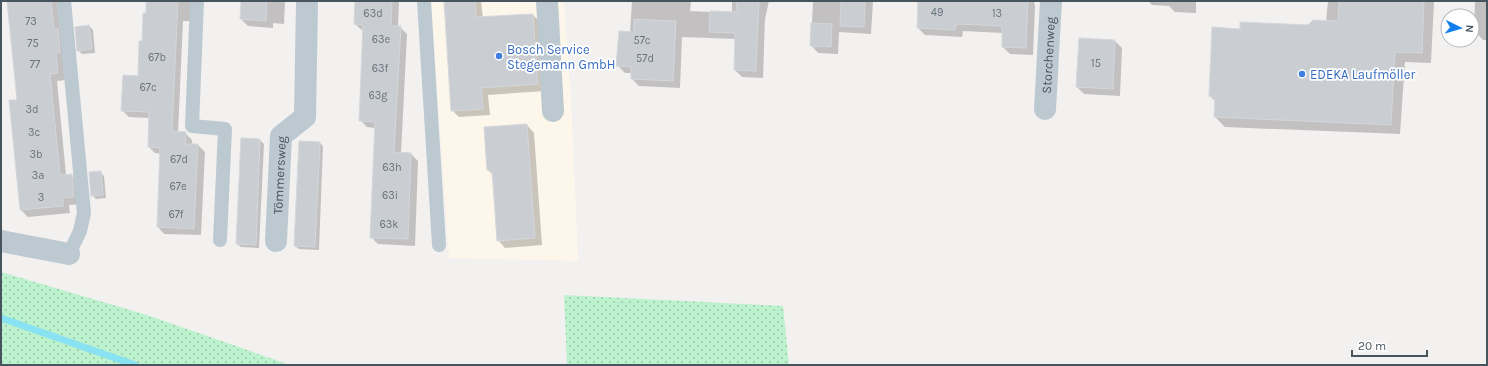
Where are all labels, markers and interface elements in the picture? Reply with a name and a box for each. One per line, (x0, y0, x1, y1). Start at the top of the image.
house number: 49 (931, 6, 943, 19)
house number: 63d (363, 7, 383, 20)
house number: 13 (992, 7, 1002, 20)
north arrow (1440, 8, 1480, 48)
house number: 73 (25, 15, 37, 28)
street label: Storchenweg (1039, 16, 1058, 94)
text: N (1463, 24, 1476, 33)
house number: 63e (372, 33, 391, 46)
house number: 57c (633, 34, 651, 47)
house number: 75 (27, 37, 39, 50)
place label: Bosch Service Stegemann GmbH (507, 42, 615, 72)
house number: 67b (148, 51, 166, 64)
marker: Bosch Service Stegemann GmbH (494, 51, 504, 61)
house number: 57d (636, 52, 654, 65)
house number: 15 (1091, 57, 1101, 70)
house number: 77 (30, 58, 40, 71)
house number: 63f (372, 62, 389, 75)
place label: EDEKA Laufmöller (1310, 67, 1415, 82)
marker: EDEKA Laufmöller (1297, 69, 1307, 79)
house number: 67c (139, 81, 157, 94)
house number: 63g (368, 89, 388, 102)
house number: 3d (25, 103, 39, 116)
house number: 3c (28, 126, 40, 139)
street label: Tömmersweg (270, 135, 289, 215)
house number: 3b (29, 148, 43, 161)
house number: 67d (170, 153, 188, 166)
house number: 63h (382, 161, 402, 174)
house number: 3a (32, 169, 44, 182)
house number: 67e (169, 180, 187, 193)
house number: 63i (382, 189, 398, 202)
house number: 3 (38, 191, 44, 204)
house number: 67f (168, 208, 184, 221)
house number: 63k (380, 218, 399, 231)
scale bar (1352, 332, 1427, 358)
text: 20 m (1358, 339, 1386, 353)

